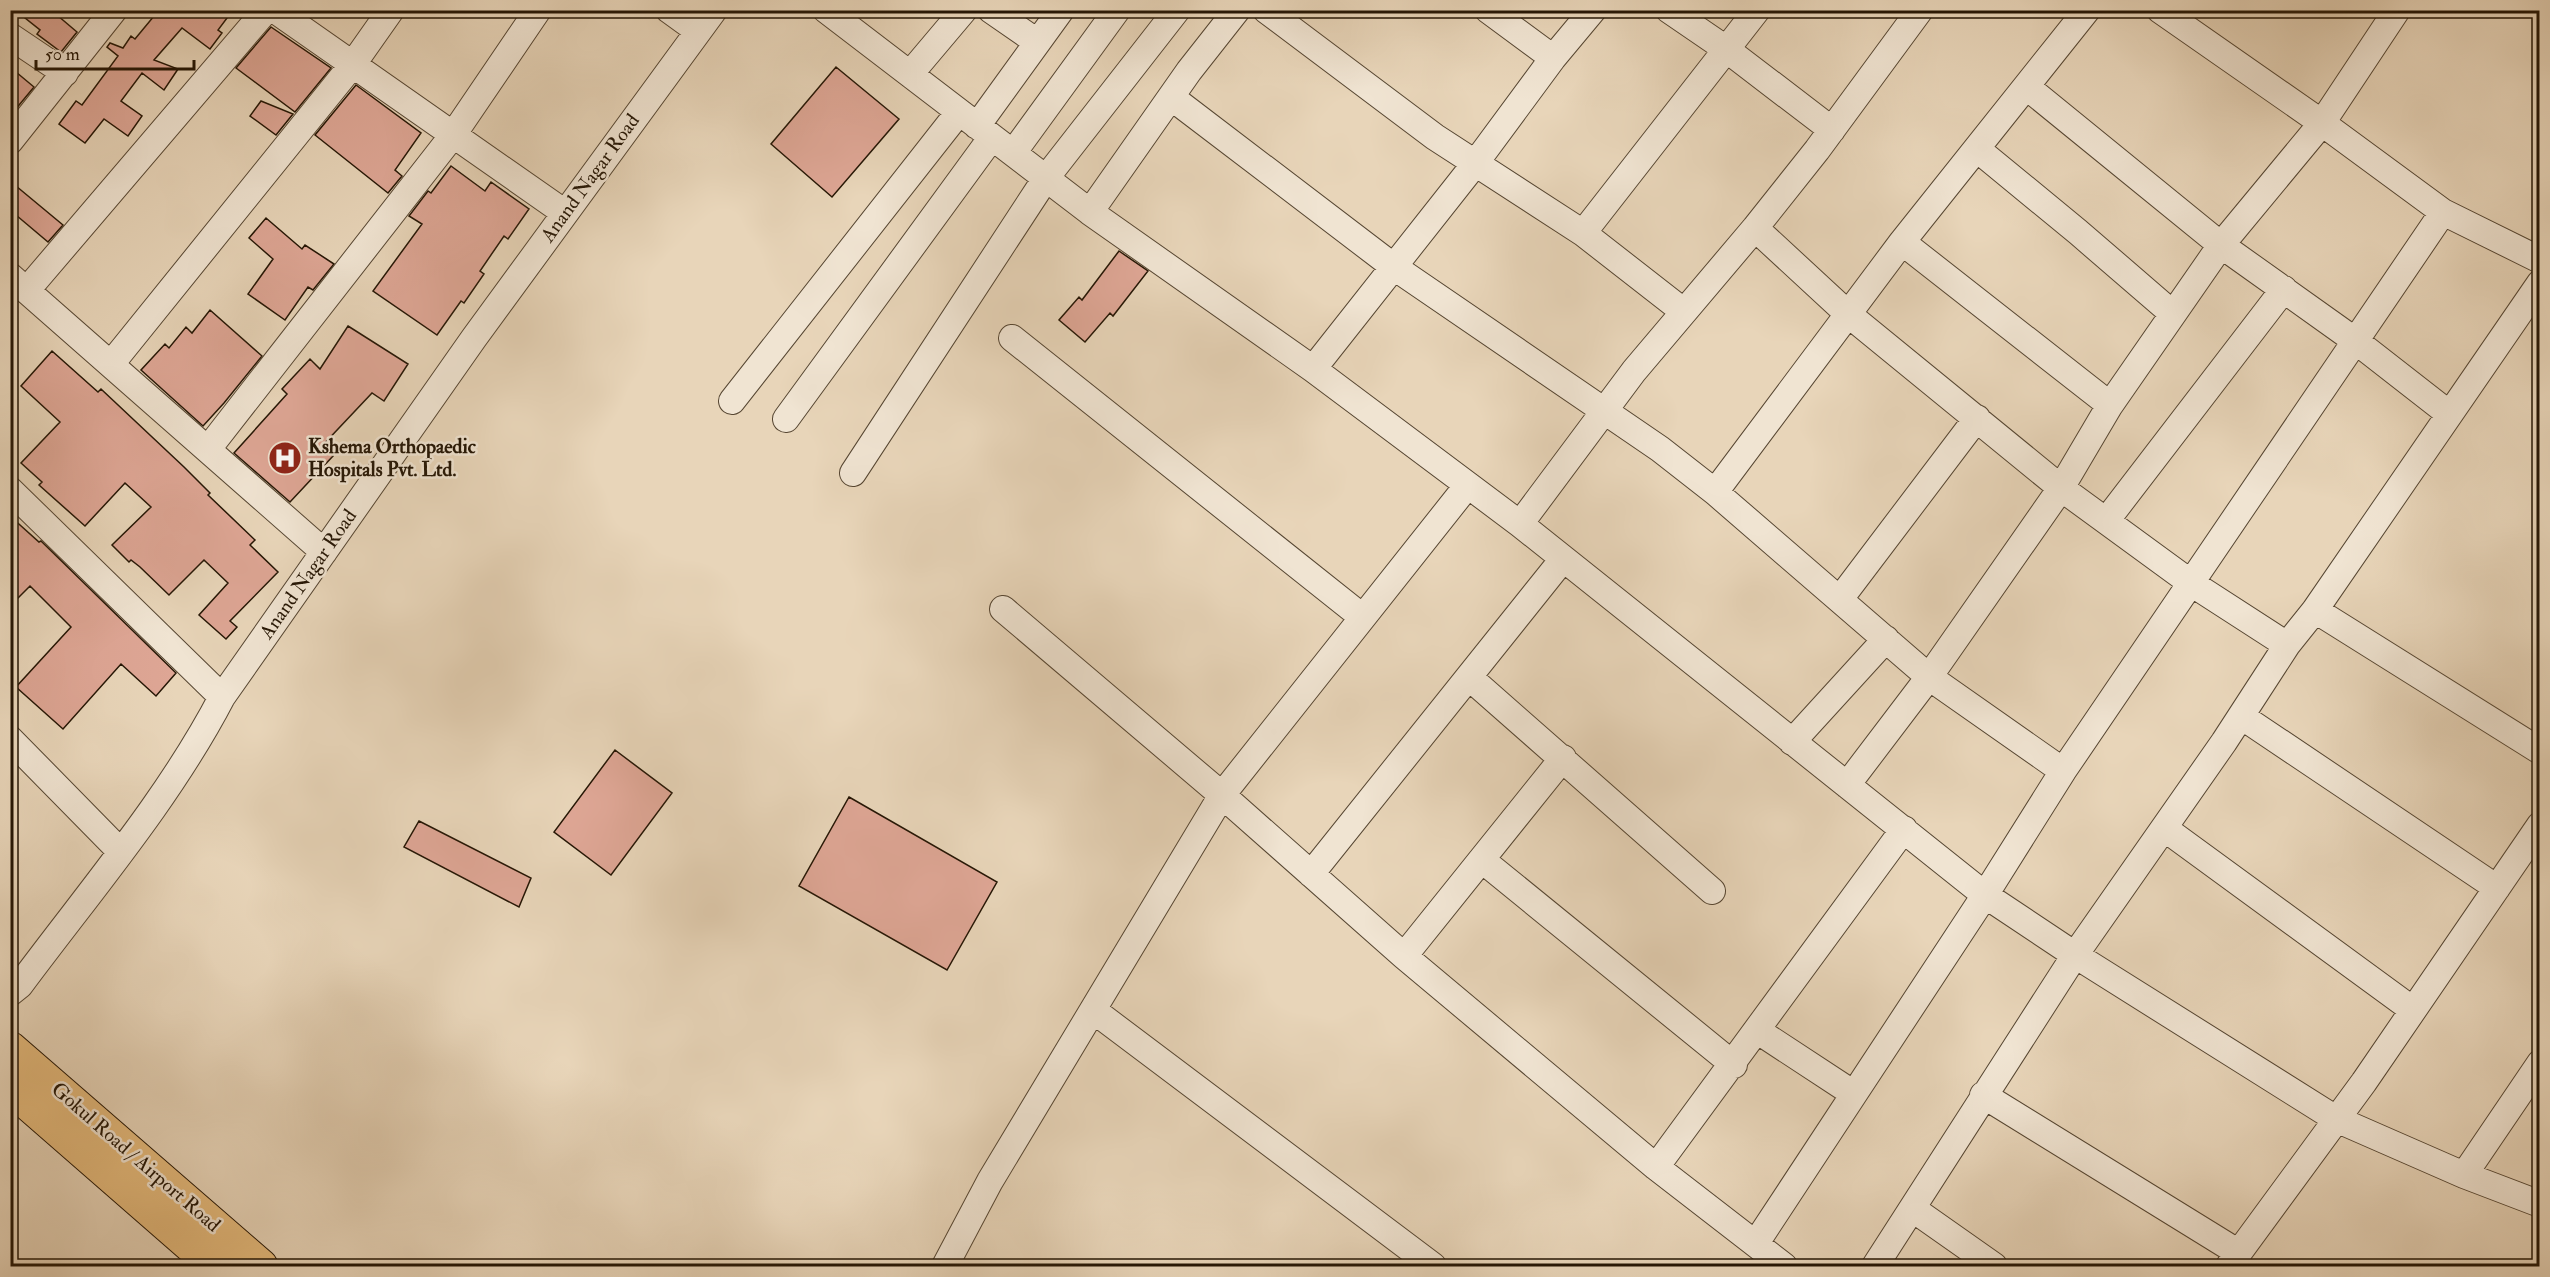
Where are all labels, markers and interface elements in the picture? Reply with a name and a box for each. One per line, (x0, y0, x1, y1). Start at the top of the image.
scale bar (36, 33, 194, 71)
text: 50 m (45, 43, 80, 66)
street label: Anand Nagar Road (534, 109, 645, 248)
place label: Kshema Orthopaedic Hospitals Pvt. Ltd. (308, 434, 477, 483)
hospital icon: Kshema Orthopaedic Hospitals Pvt. Ltd. (267, 440, 303, 476)
street label: Anand Nagar Road (253, 504, 362, 645)
street label: Gokul Road / Airport Road (46, 1077, 226, 1238)

